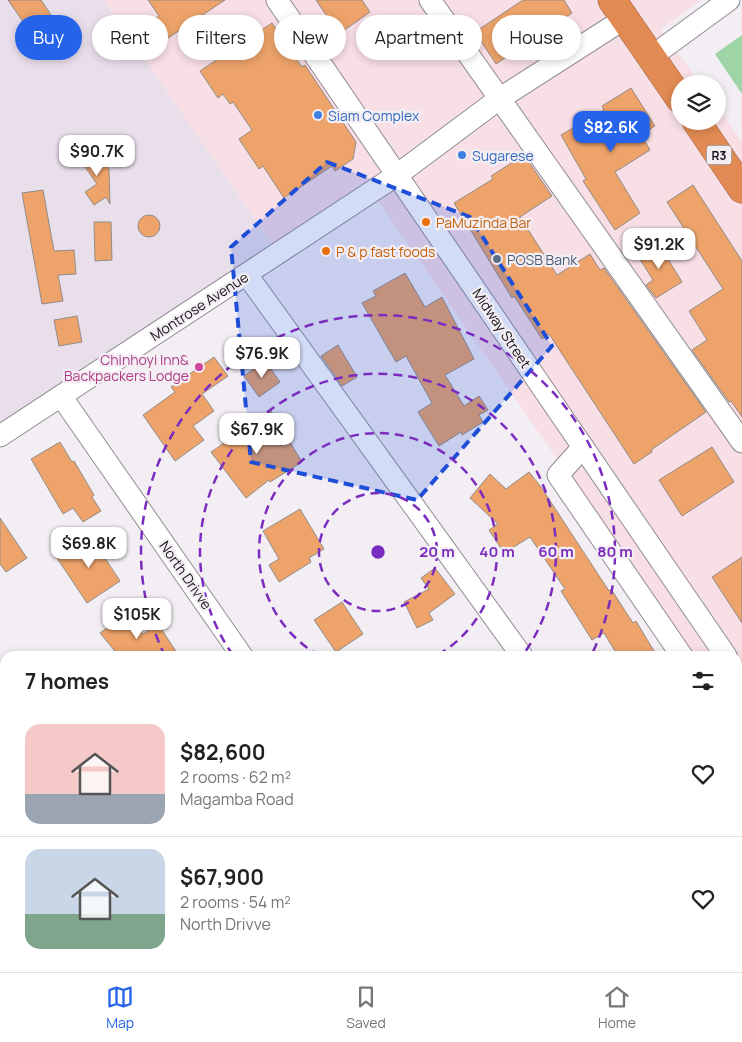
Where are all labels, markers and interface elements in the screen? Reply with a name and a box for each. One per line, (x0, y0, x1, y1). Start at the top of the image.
chip: Buy (15, 15, 82, 60)
chip: Rent (92, 15, 168, 60)
chip: Filters (178, 15, 264, 60)
chip: New (274, 15, 346, 60)
chip: Apartment (356, 15, 482, 60)
chip: House (492, 15, 581, 60)
map controls (671, 75, 726, 130)
button: layers (671, 75, 726, 130)
place label: Siam Complex (328, 106, 420, 125)
marker: Siam Complex (312, 109, 324, 121)
pin: $82.6K (570, 110, 652, 153)
text: $82.6K (584, 116, 638, 138)
pin: $90.7K (56, 134, 138, 177)
text: $90.7K (70, 140, 124, 162)
place label: Sugarese (472, 146, 534, 165)
road number: R3 (706, 146, 732, 164)
marker: Sugarese (456, 149, 468, 161)
place label: PaMuzinda Bar (436, 213, 531, 232)
marker: PaMuzinda Bar (420, 216, 432, 228)
pin: $91.2K (618, 228, 700, 270)
text: $91.2K (633, 233, 685, 255)
place label: P & p fast foods (336, 242, 435, 261)
marker: P & p fast foods (320, 245, 332, 257)
place label: POSB Bank (507, 250, 578, 269)
marker: POSB Bank (491, 253, 503, 265)
street label: Montrose Avenue (146, 267, 252, 345)
street label: Midway Street (468, 284, 536, 372)
pin: $76.9K (221, 336, 303, 379)
text: $76.9K (235, 342, 289, 364)
place label: Chinhoyi Inn& Backpackers Lodge (64, 350, 189, 385)
marker: Chinhoyi Inn& Backpackers Lodge (193, 361, 205, 373)
pin: $67.9K (216, 412, 298, 455)
text: $67.9K (230, 418, 284, 440)
pin: $69.8K (48, 526, 130, 569)
text: $69.8K (62, 532, 116, 554)
street label: North Drivve (155, 537, 217, 613)
text: 20 m (419, 541, 455, 562)
text: 40 m (479, 541, 515, 562)
text: 60 m (538, 541, 574, 562)
text: 80 m (597, 541, 633, 562)
centre of rings (369, 543, 387, 561)
pin: $105K (102, 598, 172, 640)
text: $105K (113, 603, 161, 625)
text: 7 homes (25, 667, 109, 695)
icon: filters (689, 667, 717, 695)
text: $82,600 (180, 738, 266, 766)
icon: home (65, 744, 125, 804)
icon: heart (689, 760, 717, 788)
text: 2 rooms · 62 m² (180, 766, 291, 788)
text: Magamba Road (180, 788, 294, 810)
text: $67,900 (180, 863, 264, 891)
icon: home (65, 869, 125, 929)
icon: heart (689, 885, 717, 913)
text: 2 rooms · 54 m² (180, 891, 291, 913)
text: North Drivve (180, 913, 271, 935)
tab: Map (106, 983, 134, 1032)
tab: Saved (346, 983, 386, 1032)
tab: Home (598, 983, 636, 1032)

